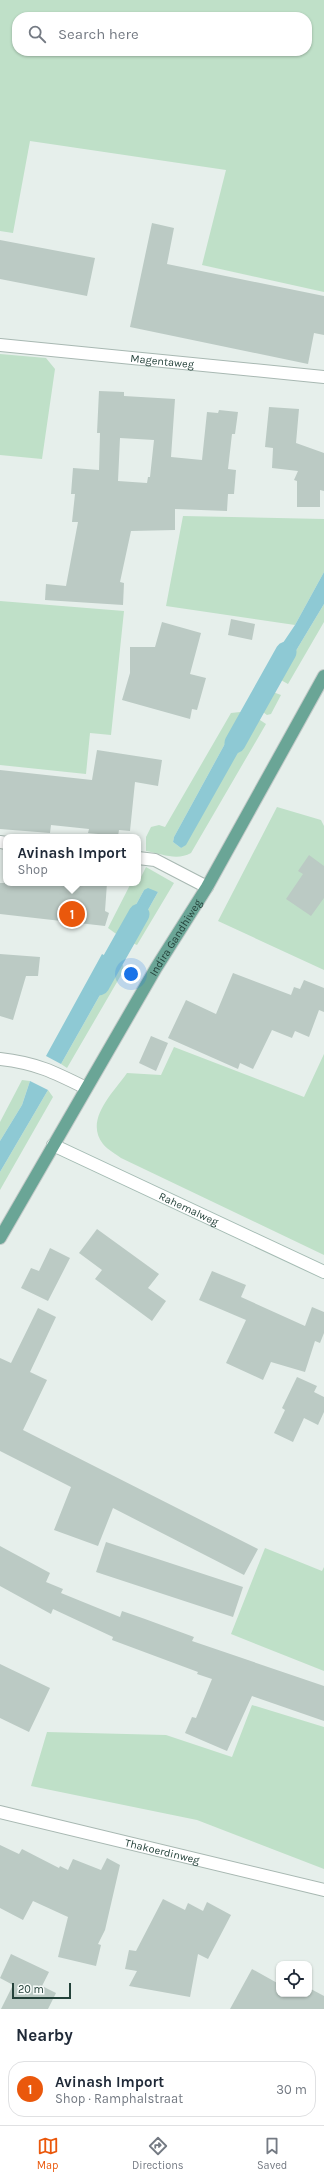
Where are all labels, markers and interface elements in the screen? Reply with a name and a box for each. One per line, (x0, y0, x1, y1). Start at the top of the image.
search box (12, 12, 312, 56)
icon: search (26, 23, 48, 45)
text: Search here (58, 25, 139, 43)
street label: Magentaweg (130, 351, 195, 371)
popup (3, 834, 141, 886)
text: Avinash Import (17, 844, 127, 862)
text: Shop (17, 862, 48, 877)
street label: Indira Gandhiweg (146, 896, 205, 978)
pin: 1 (59, 899, 85, 929)
your location (121, 964, 141, 984)
street label: Rahemalweg (157, 1189, 221, 1229)
street label: Thakoerdinweg (124, 1836, 202, 1867)
map controls (276, 1961, 312, 1997)
button: locate (276, 1961, 312, 1997)
scale bar (12, 1981, 71, 2000)
text: 20 m (18, 1983, 44, 1996)
text: Nearby (16, 2025, 73, 2045)
text: Avinash Import (55, 2073, 164, 2091)
text: 1 (28, 2082, 32, 2097)
text: 30 m (276, 2082, 307, 2097)
text: Shop · Ramphalstraat (55, 2091, 183, 2106)
tab: Map (37, 2135, 59, 2172)
tab: Directions (132, 2135, 184, 2172)
tab: Saved (257, 2135, 287, 2172)

